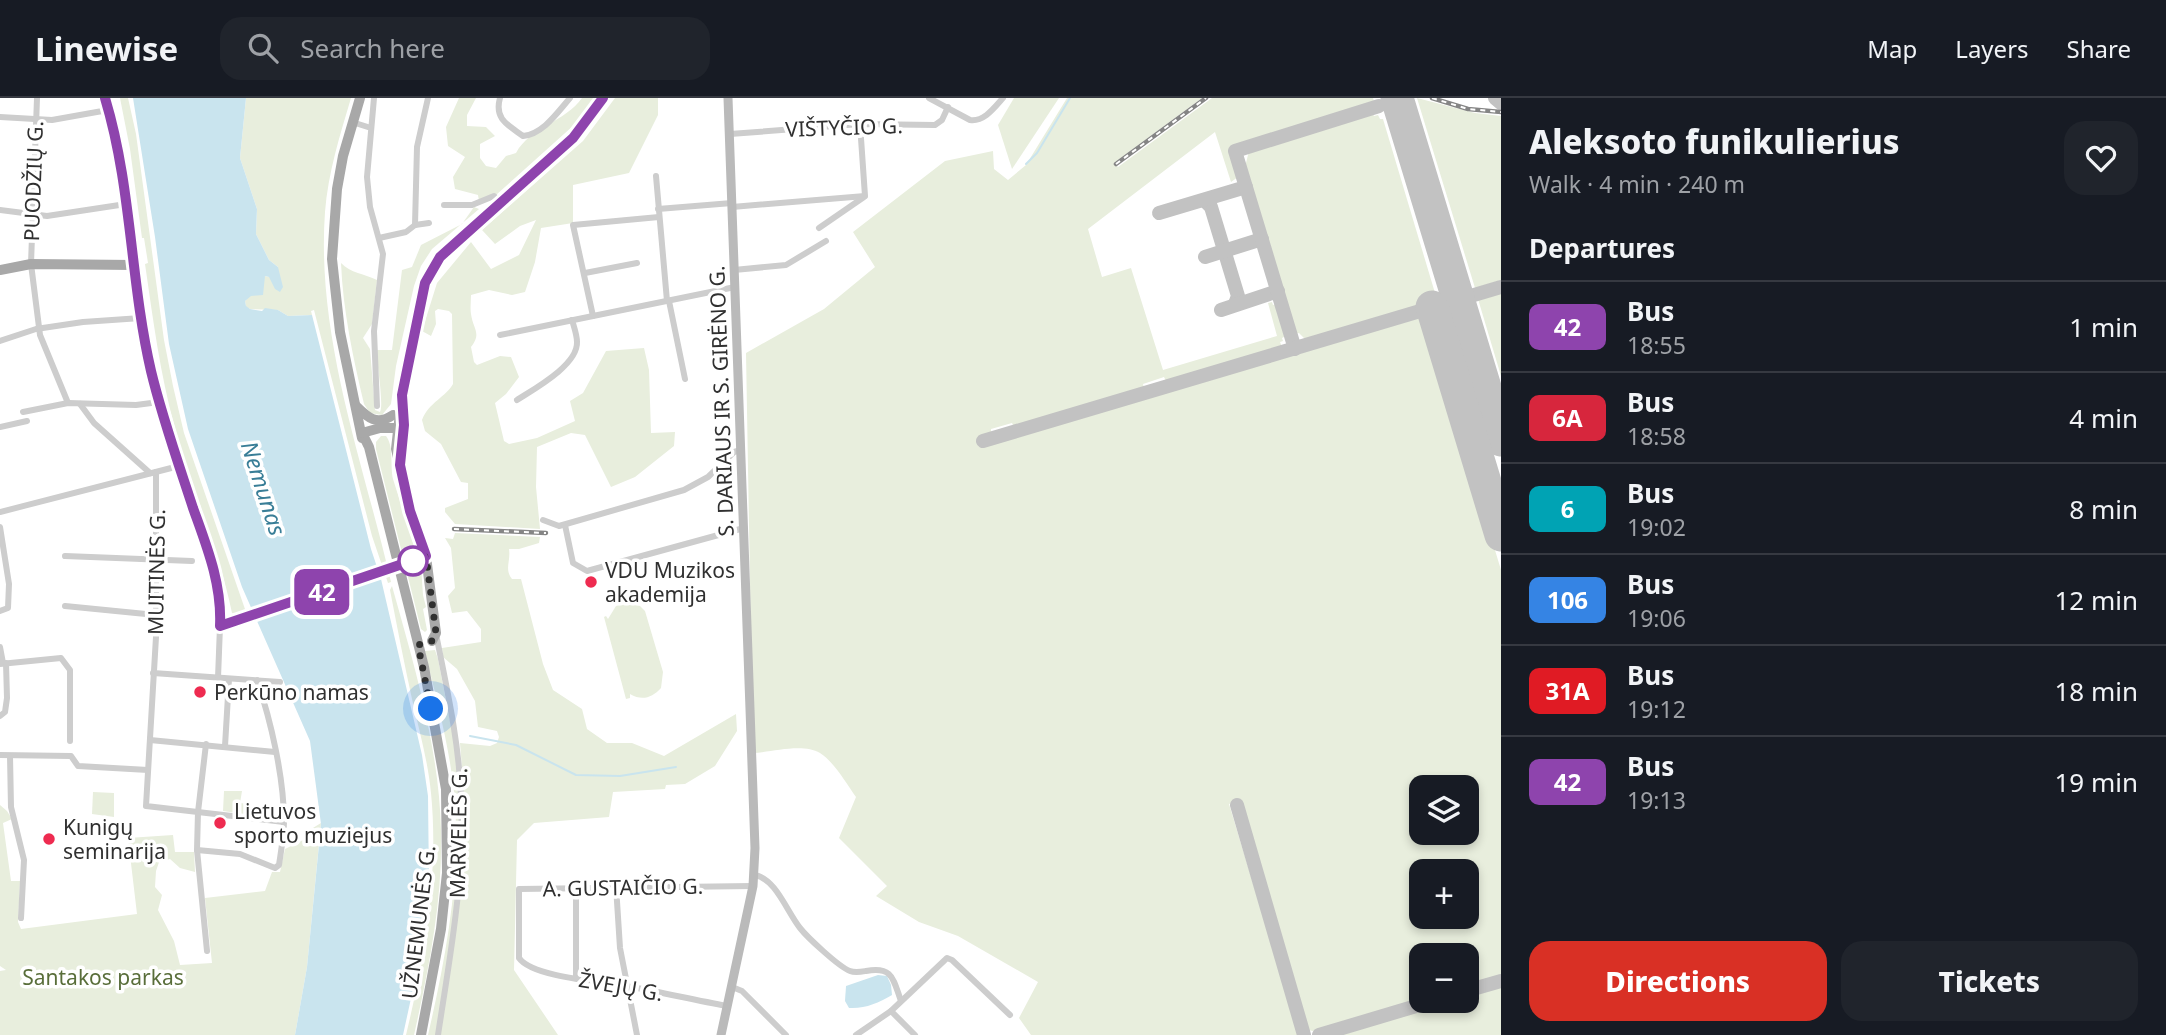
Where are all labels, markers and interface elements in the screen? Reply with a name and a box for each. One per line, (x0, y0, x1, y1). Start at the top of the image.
search box (220, 17, 710, 80)
text: Linewise (35, 26, 178, 71)
icon: search (244, 29, 282, 67)
text: Search here (300, 30, 445, 66)
text: Map (1867, 32, 1917, 65)
text: Layers (1955, 32, 2029, 65)
text: Share (2067, 32, 2131, 65)
street label: VIŠTYČIO G. (785, 111, 903, 143)
text: Aleksoto funikulierius (1529, 119, 1899, 164)
street label: PUODŽIŲ G. (17, 120, 49, 242)
button: heart (2064, 121, 2138, 195)
text: Walk · 4 min · 240 m (1529, 168, 1745, 200)
text: Departures (1529, 230, 1675, 266)
street label: S. DARIAUS IR S. GIRĖNO G. (702, 265, 740, 537)
text: Bus (1627, 293, 1674, 329)
text: 1 min (2069, 309, 2138, 345)
text: 42 (1554, 310, 1581, 343)
text: 18:55 (1627, 329, 1686, 361)
text: Bus (1627, 384, 1674, 420)
text: 4 min (2069, 400, 2138, 436)
text: 6A (1552, 401, 1583, 434)
text: 18:58 (1627, 420, 1686, 452)
water label: Nemunas (234, 437, 294, 539)
text: Bus (1627, 475, 1674, 511)
text: 8 min (2069, 491, 2138, 527)
text: 6 (1561, 492, 1574, 525)
street label: MUITINĖS G. (141, 509, 171, 635)
text: 19:02 (1627, 511, 1686, 543)
unlabelled marker (398, 546, 428, 576)
place label: VDU Muzikos akademija (605, 556, 735, 608)
text: Bus (1627, 566, 1674, 602)
line badge: 42 (290, 569, 354, 615)
marker: VDU Muzikos akademija (583, 574, 599, 590)
text: 42 (308, 575, 336, 608)
text: 12 min (2054, 582, 2138, 618)
text: 106 (1547, 583, 1588, 616)
text: 19:06 (1627, 602, 1686, 634)
text: Bus (1627, 657, 1674, 693)
text: 18 min (2054, 673, 2138, 709)
text: 31A (1545, 674, 1590, 707)
place label: Perkūno namas (214, 678, 369, 706)
marker: Perkūno namas (192, 684, 208, 700)
your location (413, 691, 448, 726)
text: 19:12 (1627, 693, 1686, 725)
text: Bus (1627, 748, 1674, 784)
text: 19 min (2054, 764, 2138, 800)
text: 42 (1554, 765, 1581, 798)
street label: MARVELĖS G. (443, 768, 473, 898)
map controls (1409, 775, 1479, 1013)
button: layers (1409, 775, 1479, 845)
text: 19:13 (1627, 784, 1686, 816)
place label: Lietuvos sporto muziejus (234, 797, 392, 849)
place label: Kunigų seminarija (63, 813, 166, 865)
marker: Lietuvos sporto muziejus (212, 815, 228, 831)
marker: Kunigų seminarija (41, 831, 57, 847)
street label: UŽNEMUNĖS G. (395, 843, 441, 1001)
button: + (1409, 859, 1479, 929)
street label: A. GUSTAIČIO G. (542, 872, 704, 902)
button: Directions (1529, 941, 1827, 1021)
button: Tickets (1841, 941, 2138, 1021)
button: − (1409, 943, 1479, 1013)
park label: Santakos parkas (22, 963, 184, 991)
street label: ŽVEJŲ G. (577, 965, 665, 1007)

